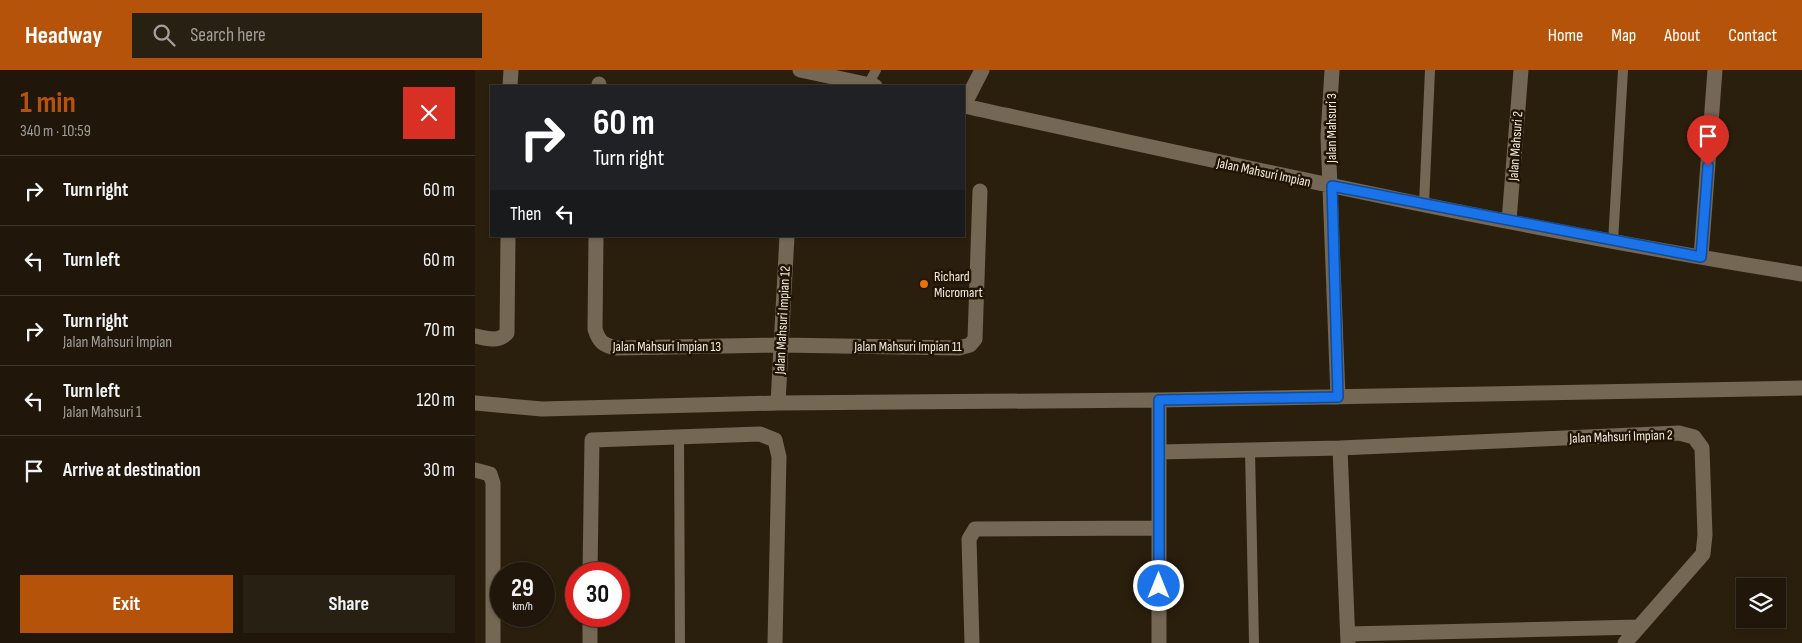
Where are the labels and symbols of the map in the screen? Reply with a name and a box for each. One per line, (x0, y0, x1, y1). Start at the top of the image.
street label: Jalan Mahsuri 3 (1323, 93, 1340, 164)
street label: Jalan Mahsuri 2 (1505, 110, 1526, 182)
pin (1687, 115, 1729, 166)
street label: Jalan Mahsuri Impian (1214, 154, 1312, 191)
street label: Jalan Mahsuri Impian 12 (771, 265, 794, 376)
place label: Richard Micromart (934, 268, 983, 301)
marker: Richard Micromart (918, 278, 930, 290)
street label: Jalan Mahsuri Impian 13 (612, 338, 721, 355)
street label: Jalan Mahsuri Impian 11 (853, 338, 962, 355)
street label: Jalan Mahsuri Impian 2 (1568, 426, 1673, 447)
position arrow (1132, 559, 1184, 611)
speed limit sign: 30 (565, 562, 630, 627)

